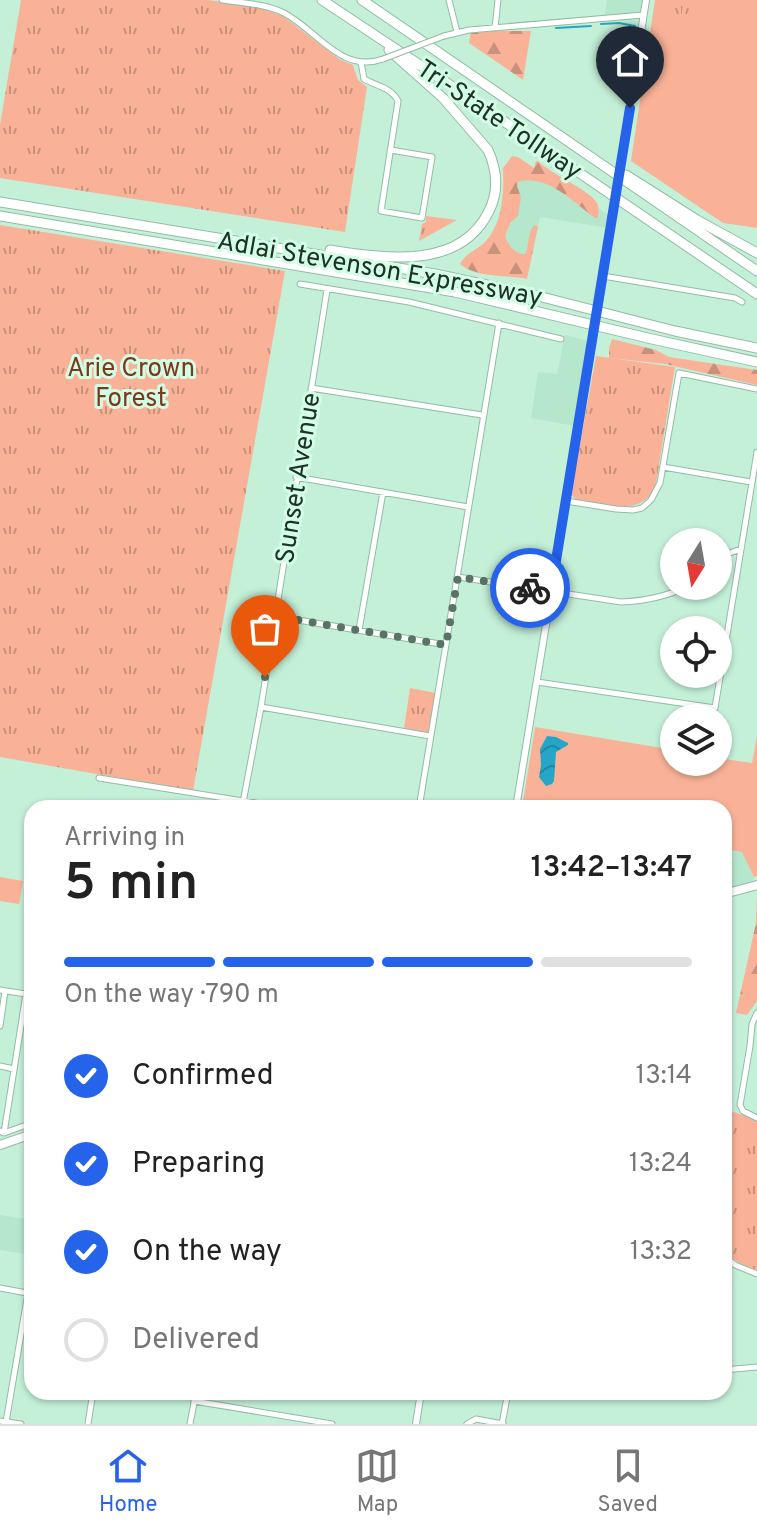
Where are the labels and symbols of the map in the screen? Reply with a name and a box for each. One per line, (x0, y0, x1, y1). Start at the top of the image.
pin (596, 26, 664, 108)
street label: Tri-State Tollway (409, 53, 588, 189)
street label: Adlai Stevenson Expressway (214, 226, 545, 315)
park label: Arie Crown Forest (67, 353, 195, 416)
street label: Sunset Avenue (270, 391, 329, 566)
north arrow (660, 528, 732, 600)
courier (490, 548, 570, 628)
pin (231, 595, 299, 677)

